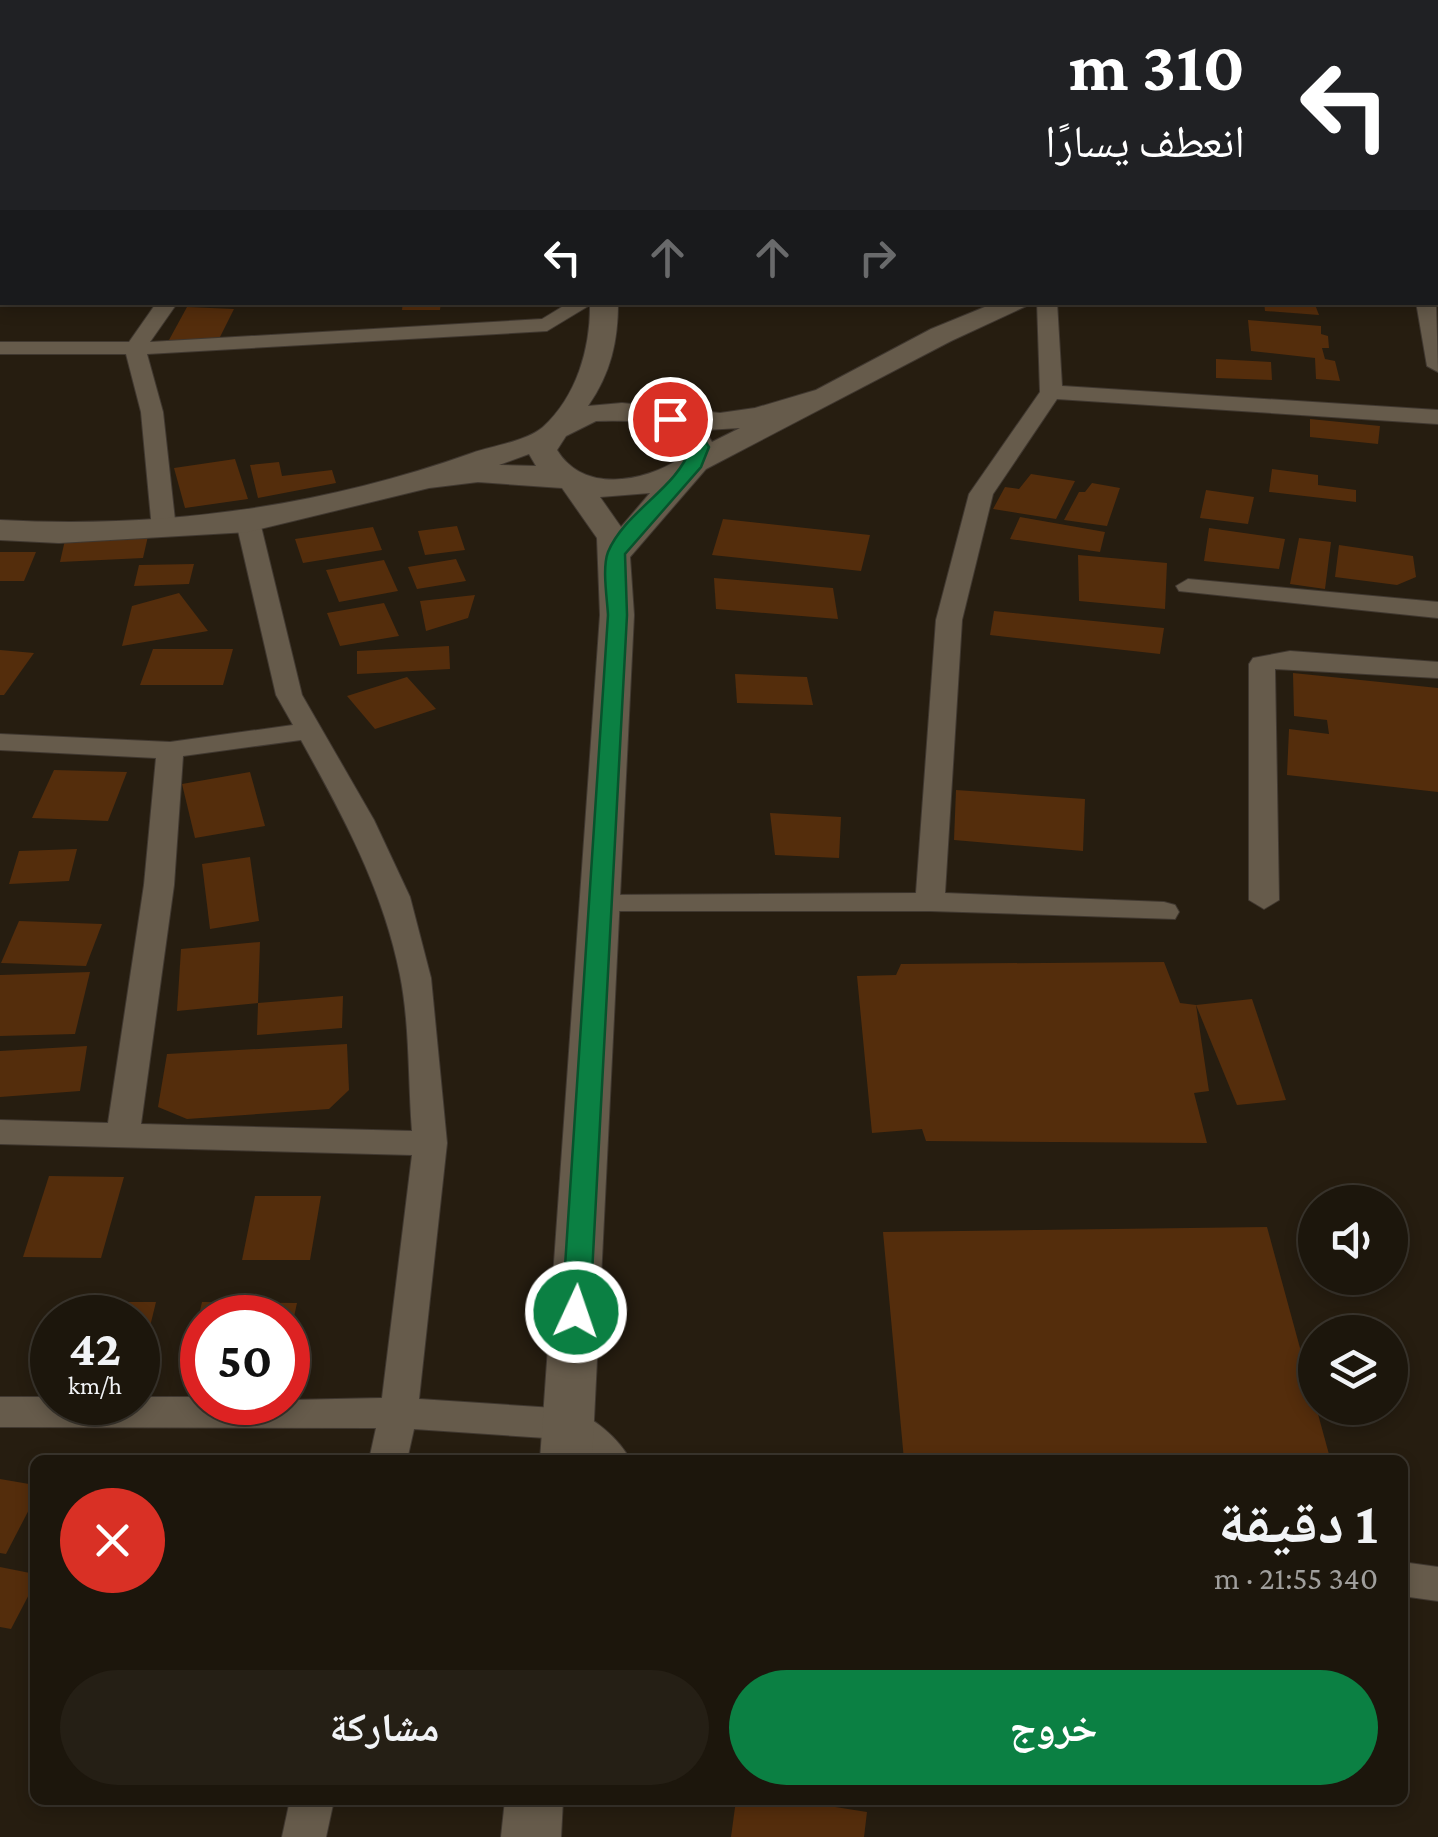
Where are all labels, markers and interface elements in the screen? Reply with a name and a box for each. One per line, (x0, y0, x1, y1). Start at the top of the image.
text: 310 m (1069, 27, 1245, 105)
icon: left (1280, 40, 1410, 170)
text: انعطف يسارًا (1045, 117, 1245, 167)
icon: left (535, 230, 590, 285)
icon: ahead (640, 230, 695, 285)
icon: ahead (745, 230, 800, 285)
icon: right (850, 230, 905, 285)
pin (628, 377, 713, 462)
icon: arrive (643, 392, 698, 447)
map controls (1298, 1185, 1408, 1425)
button: sound (1298, 1185, 1408, 1295)
position arrow (524, 1260, 628, 1364)
speed limit sign: 50 (180, 1295, 310, 1425)
button: layers (1298, 1315, 1408, 1425)
text: 42 (69, 1320, 121, 1376)
text: km/h (68, 1372, 122, 1399)
button: close (60, 1488, 165, 1593)
text: 1 دقيقة (1218, 1489, 1378, 1556)
text: 340 m · 21:55 (1214, 1560, 1378, 1596)
button: مشاركة (60, 1670, 709, 1785)
button: خروج (729, 1670, 1378, 1785)

